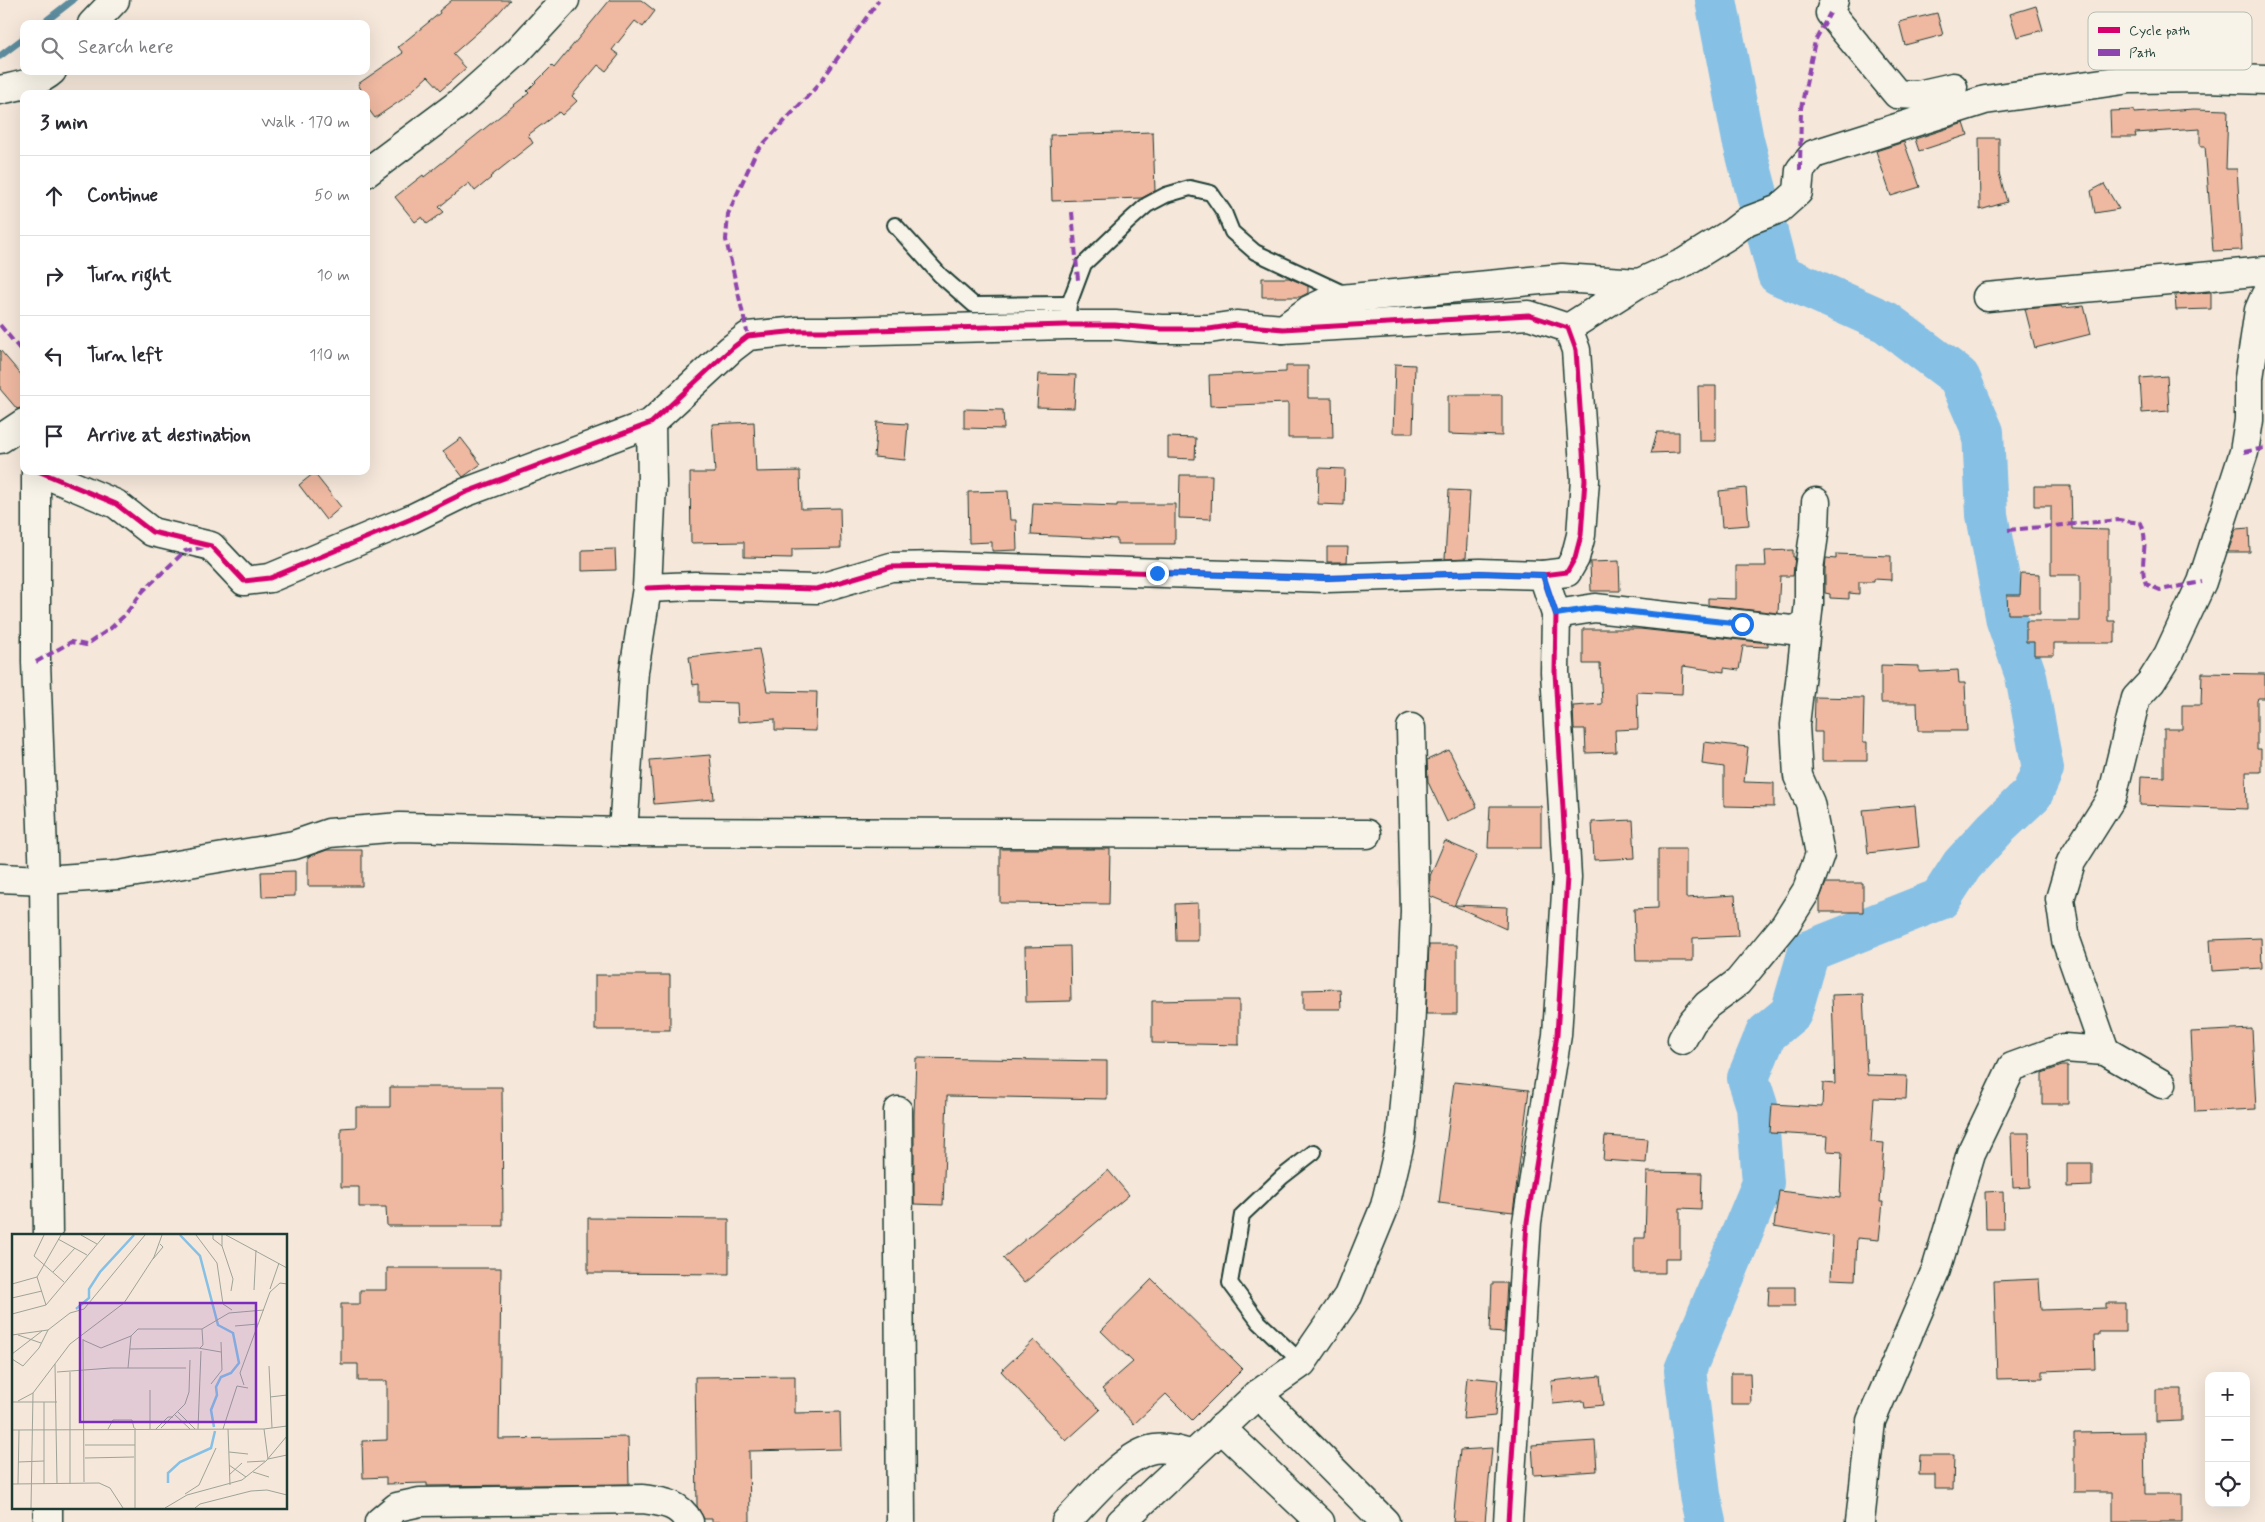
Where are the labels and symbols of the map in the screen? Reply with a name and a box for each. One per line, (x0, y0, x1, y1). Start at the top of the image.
legend (2088, 12, 2252, 70)
text: Cycle path (2129, 22, 2190, 40)
text: Path (2129, 44, 2156, 62)
route end (1146, 562, 1169, 585)
route start (1731, 613, 1754, 636)
inset map (12, 1234, 288, 1510)

